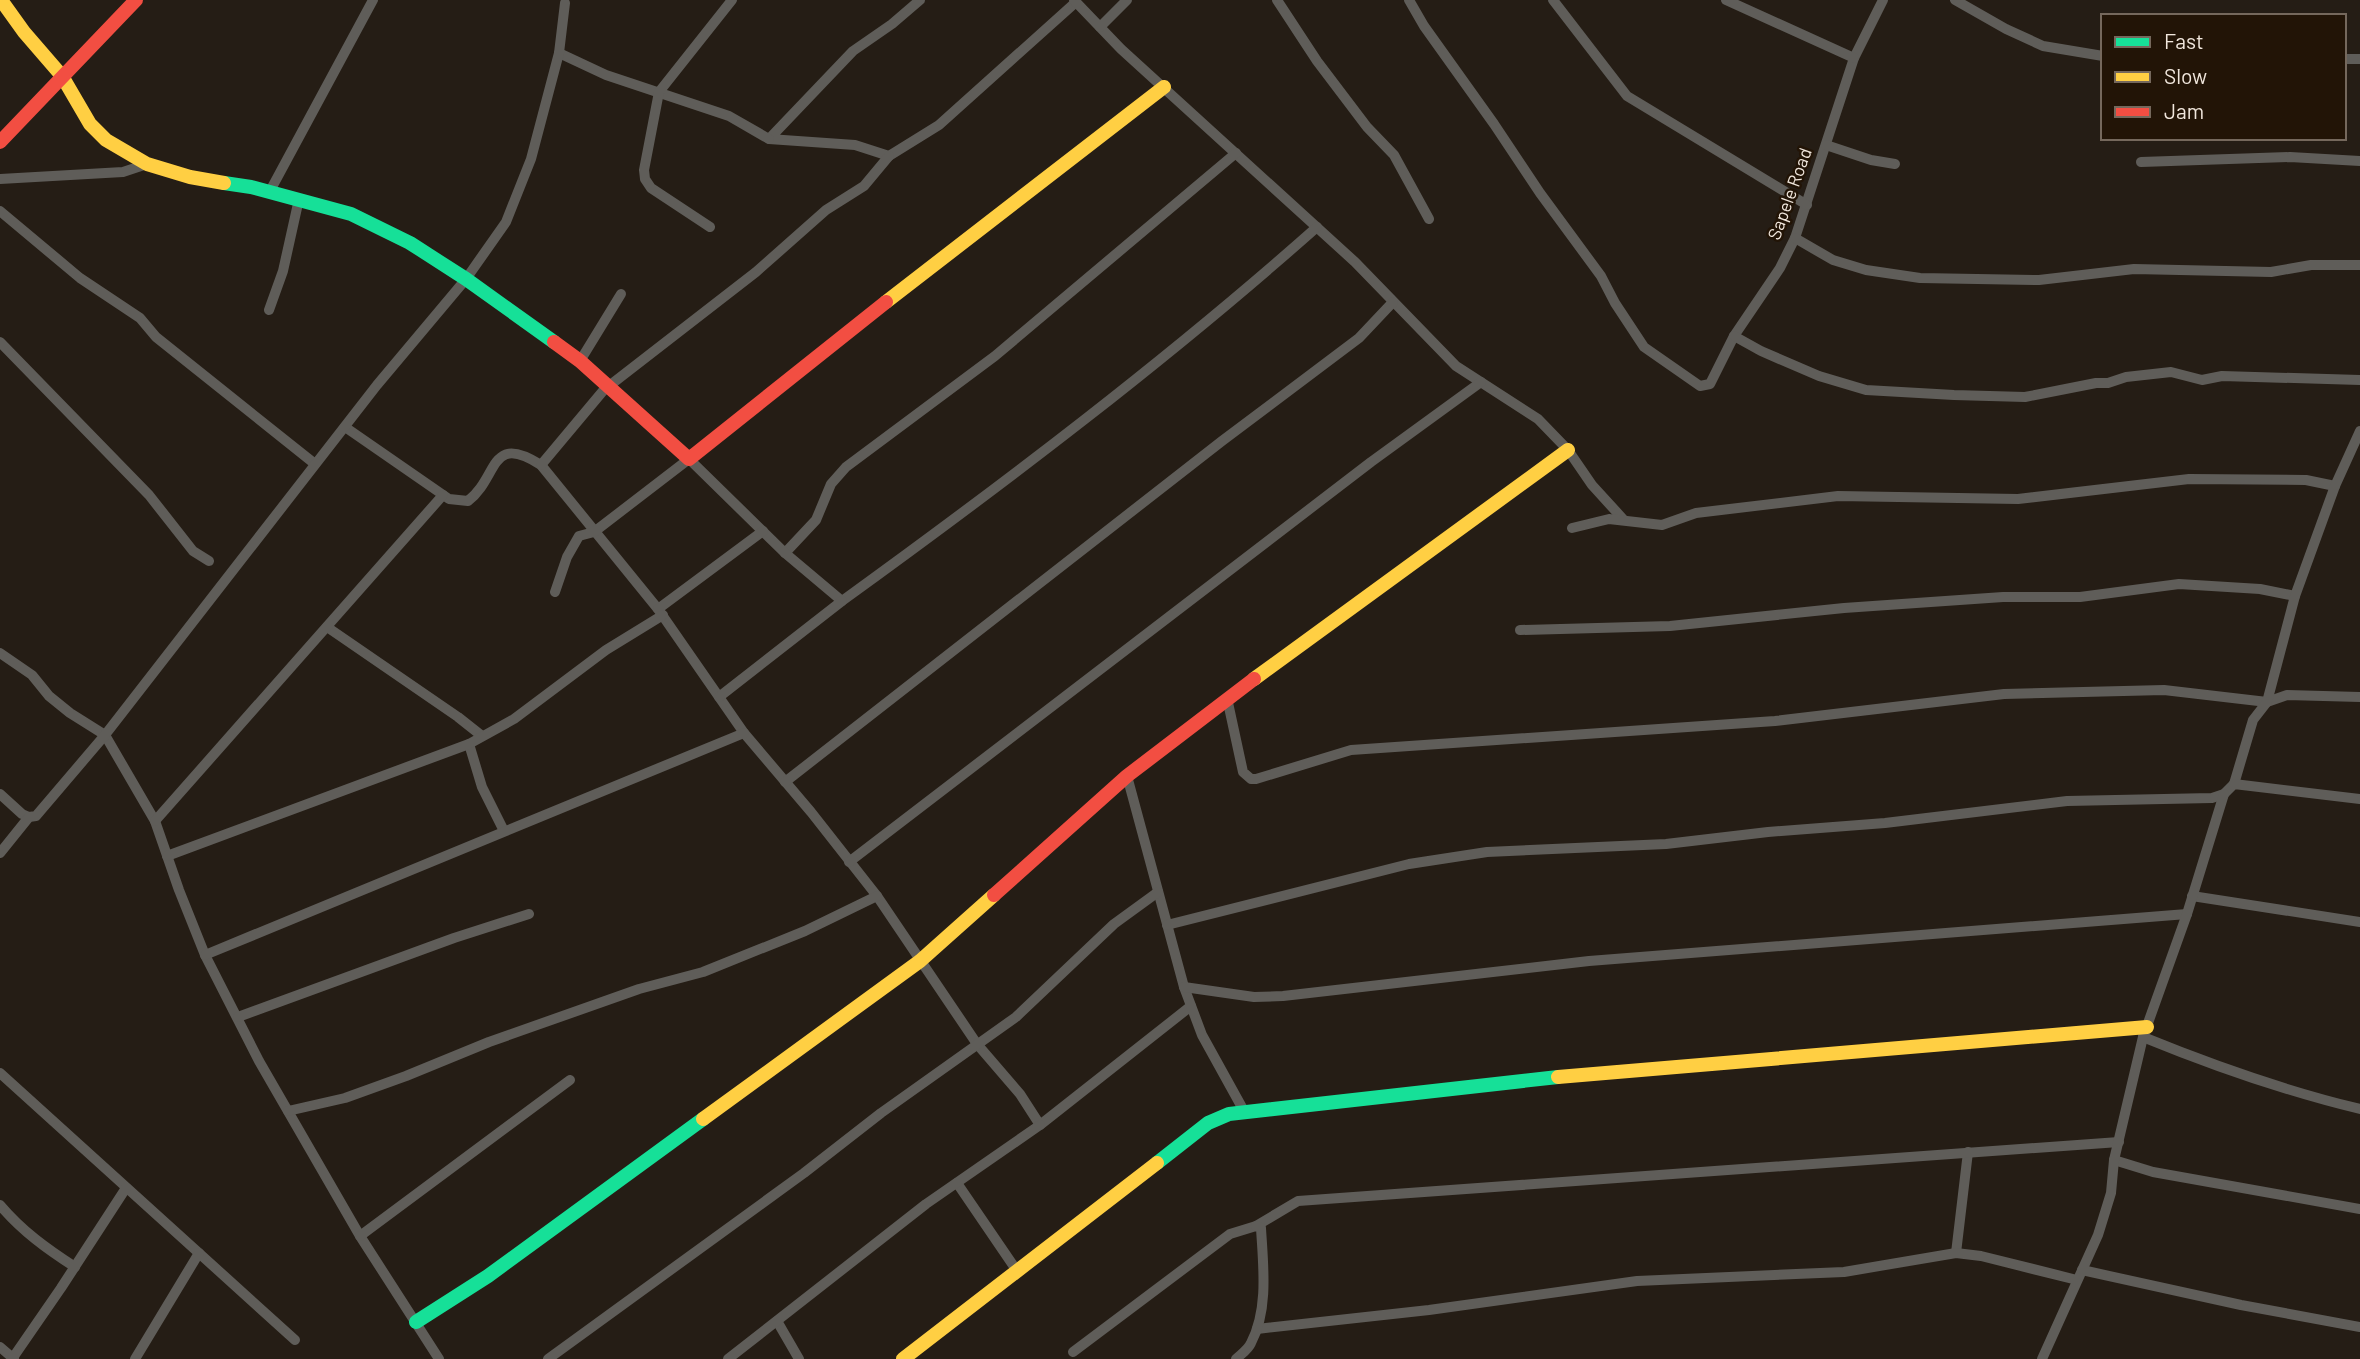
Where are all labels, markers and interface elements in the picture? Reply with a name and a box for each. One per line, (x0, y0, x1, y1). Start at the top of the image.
legend (2101, 14, 2346, 140)
text: Fast (2164, 28, 2204, 53)
text: Slow (2164, 63, 2207, 88)
text: Jam (2164, 98, 2204, 123)
street label: Sapele Road (1762, 145, 1816, 243)

